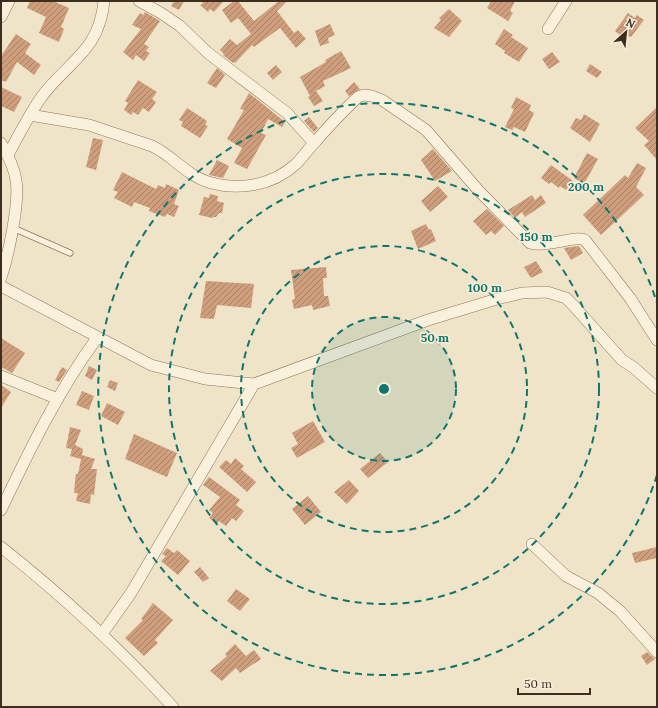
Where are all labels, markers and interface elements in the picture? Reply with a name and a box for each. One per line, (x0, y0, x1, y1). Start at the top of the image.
north arrow (606, 12, 646, 52)
text: N (624, 15, 638, 31)
text: 200 m (568, 179, 604, 194)
text: 150 m (519, 229, 553, 244)
text: 100 m (468, 280, 502, 295)
text: 50 m (421, 330, 449, 345)
centre of rings (377, 382, 391, 396)
scale bar (518, 670, 590, 696)
text: 50 m (524, 676, 552, 691)

